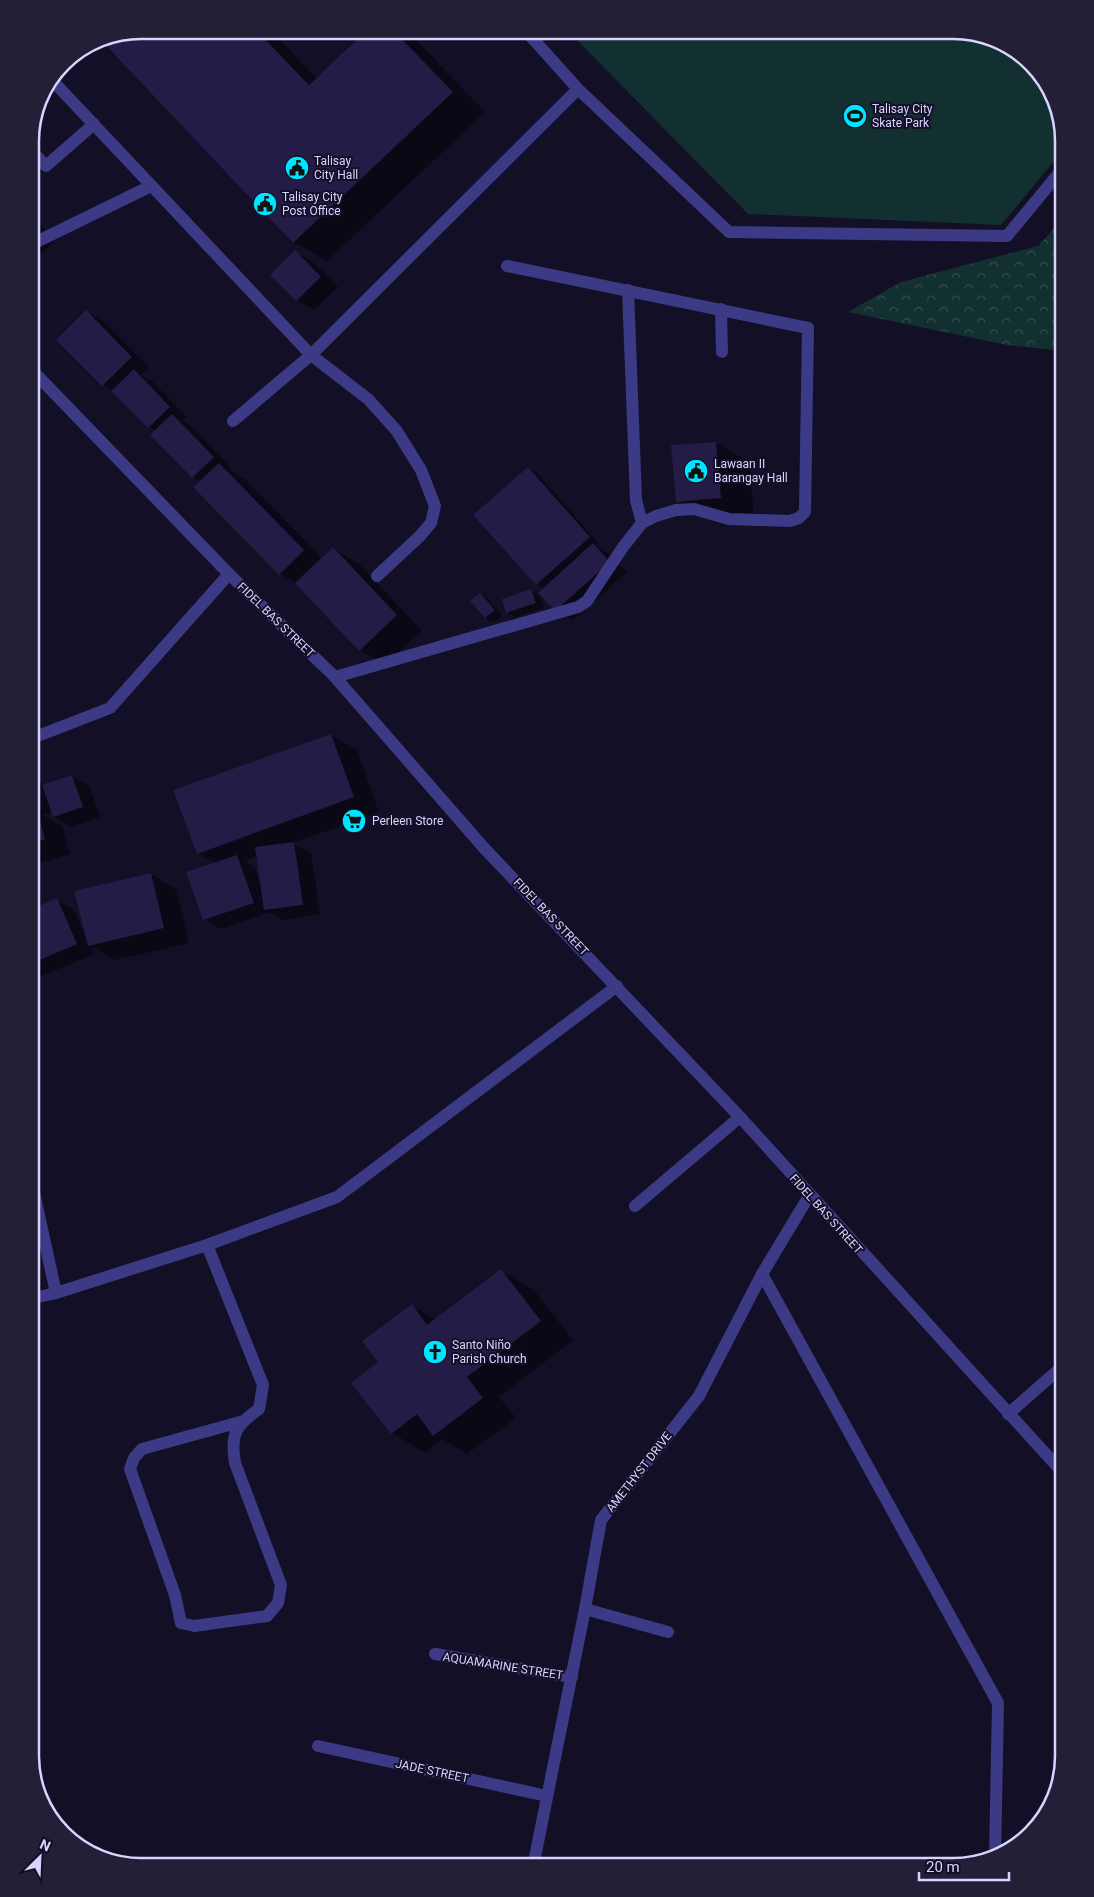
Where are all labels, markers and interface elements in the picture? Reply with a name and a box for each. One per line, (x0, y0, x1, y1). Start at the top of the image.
place label: Talisay City Skate Park (872, 102, 933, 130)
sports icon: Talisay City Skate Park (842, 103, 868, 129)
place label: Talisay City Hall (314, 154, 358, 182)
public building icon: Talisay City Hall (284, 155, 310, 181)
place label: Talisay City Post Office (282, 190, 343, 218)
public building icon: Talisay City Post Office (252, 191, 278, 217)
place label: Lawaan II Barangay Hall (714, 457, 788, 485)
public building icon: Lawaan II Barangay Hall (683, 458, 709, 484)
street label: FIDEL BAS STREET (234, 580, 318, 660)
supermarket icon: Perleen Store (341, 808, 367, 834)
place label: Perleen Store (372, 814, 443, 828)
street label: FIDEL BAS STREET (511, 875, 591, 959)
street label: FIDEL BAS STREET (787, 1171, 865, 1257)
place label: Santo Niño Parish Church (452, 1338, 527, 1366)
church icon: Santo Niño Parish Church (422, 1339, 448, 1365)
street label: AMETHYST DRIVE (603, 1429, 675, 1515)
street label: AQUAMARINE STREET (442, 1650, 564, 1682)
street label: JADE STREET (394, 1756, 470, 1786)
north arrow (15, 1832, 65, 1882)
text: N (38, 1836, 53, 1854)
scale bar (919, 1850, 1009, 1882)
text: 20 m (926, 1858, 960, 1876)

